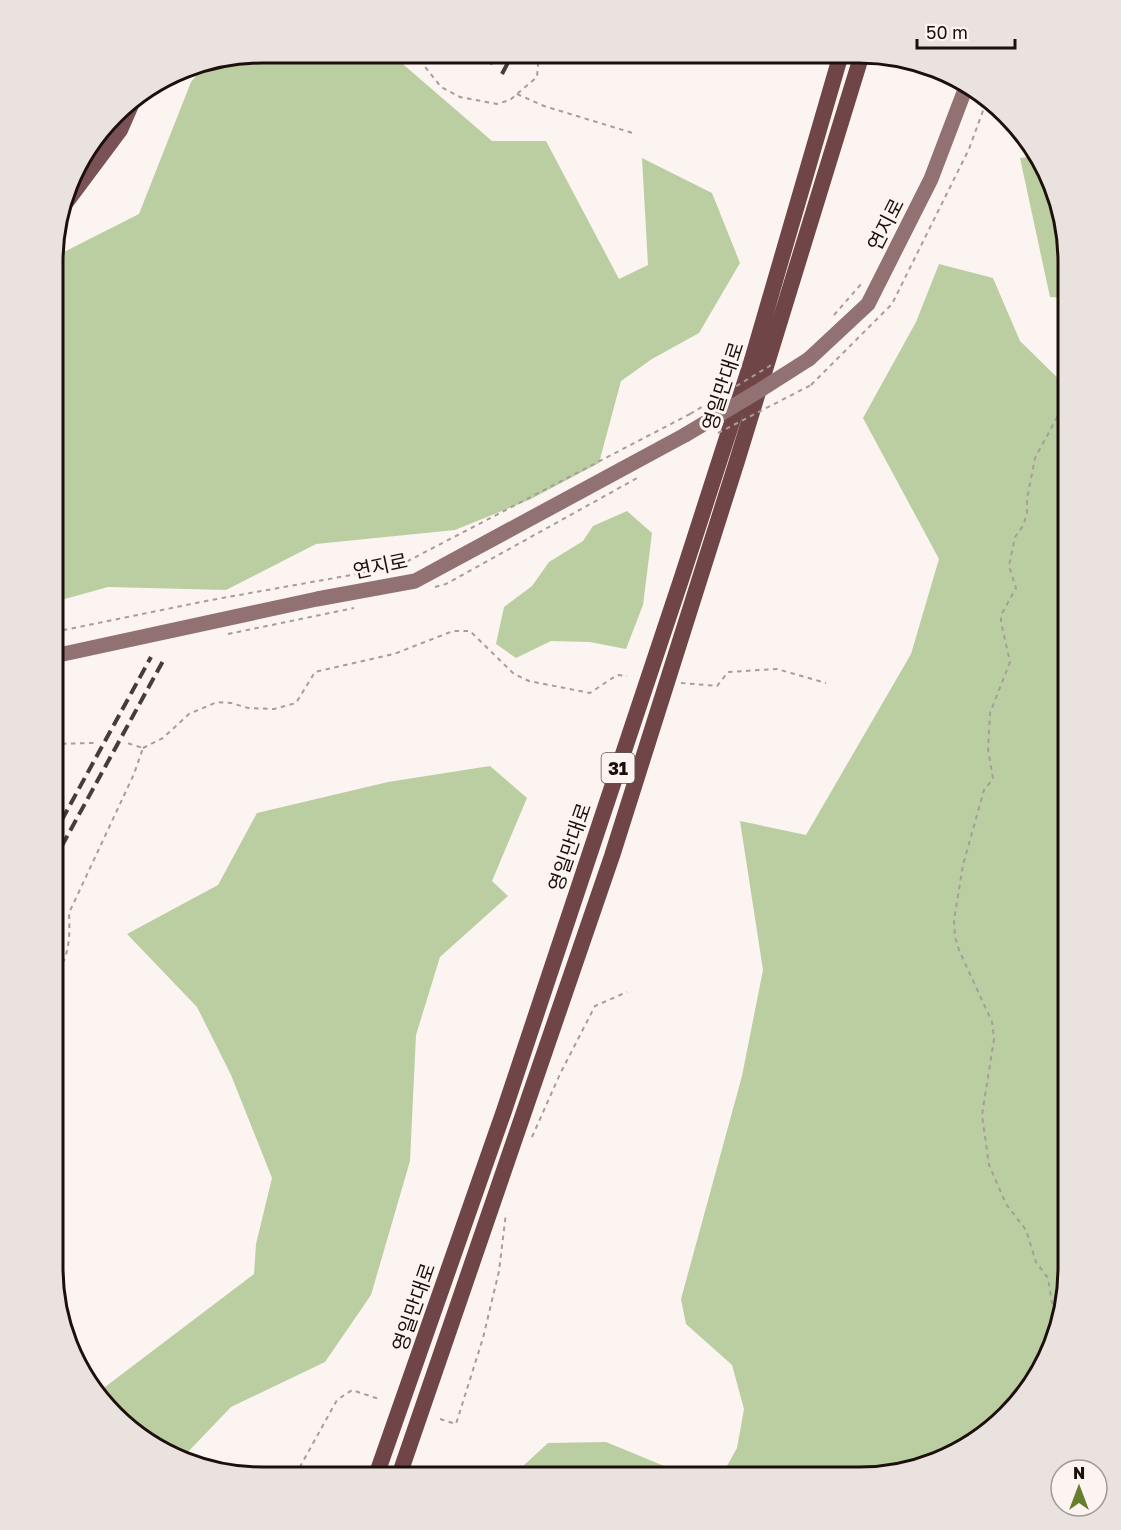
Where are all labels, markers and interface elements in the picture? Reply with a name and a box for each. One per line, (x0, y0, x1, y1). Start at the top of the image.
scale bar (917, 12, 1014, 50)
text: 50 m (926, 21, 968, 43)
street label: 연지로 (862, 194, 908, 254)
street label: 영일만대로 (696, 339, 748, 433)
street label: 연지로 (351, 548, 409, 582)
road number: 31 (602, 753, 634, 783)
street label: 영일만대로 (543, 800, 595, 894)
street label: 영일만대로 (387, 1260, 439, 1354)
north arrow (1049, 1458, 1109, 1518)
text: N (1073, 1463, 1085, 1483)

